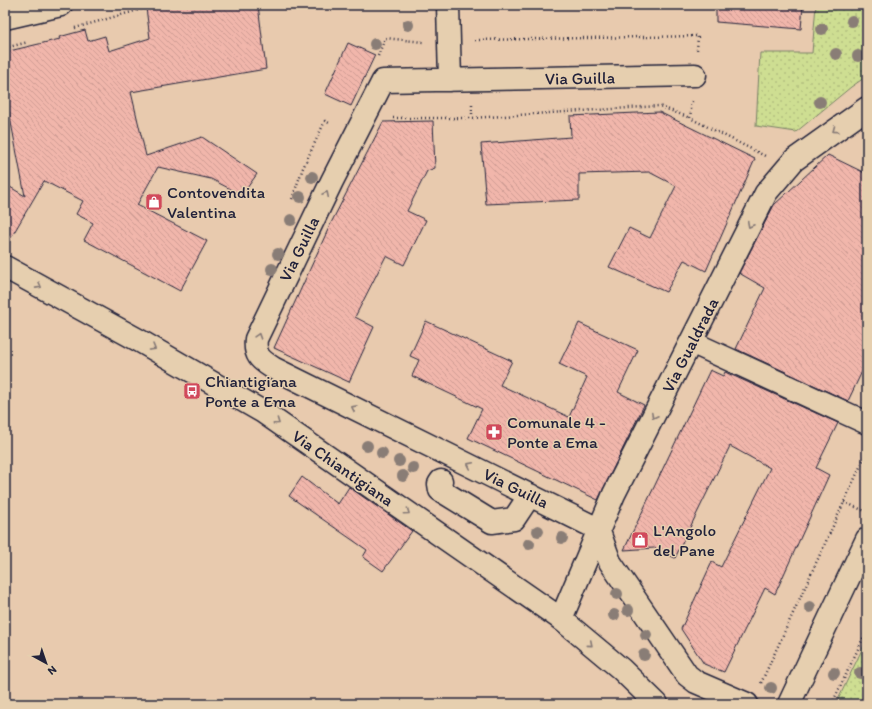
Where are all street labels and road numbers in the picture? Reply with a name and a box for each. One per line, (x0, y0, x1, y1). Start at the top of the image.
street label: Via Guilla (545, 67, 615, 89)
street label: Via Guilla (275, 213, 323, 285)
street label: Via Gualdrada (658, 294, 723, 396)
street label: Via Chiantigiana (289, 426, 397, 510)
street label: Via Guilla (480, 464, 552, 512)

